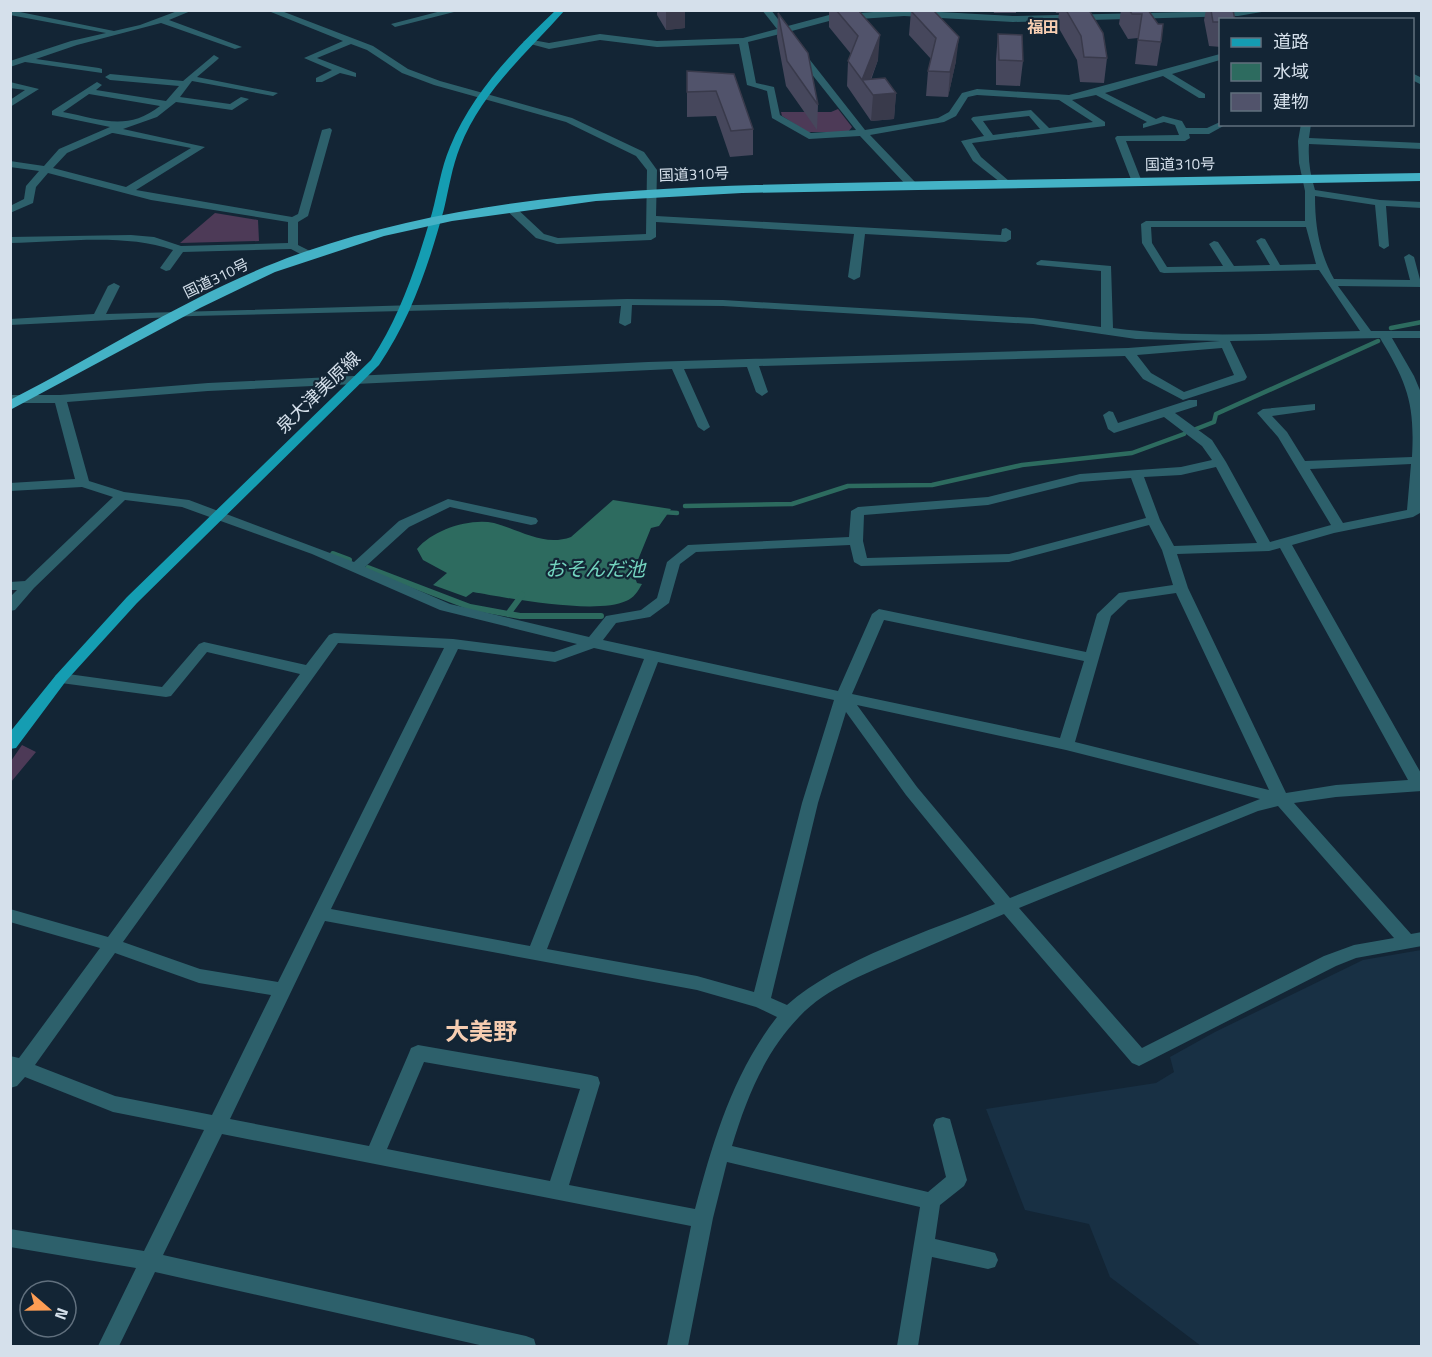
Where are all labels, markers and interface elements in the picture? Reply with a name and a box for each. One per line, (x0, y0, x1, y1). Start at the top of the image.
district label: 福田 (1027, 15, 1059, 39)
legend (1219, 18, 1414, 126)
text: 道路 (1273, 28, 1309, 55)
text: 水域 (1273, 58, 1309, 85)
text: 建物 (1273, 88, 1309, 115)
street label: 国道310号 (1145, 152, 1215, 176)
street label: 国道310号 (659, 161, 729, 187)
street label: 国道310号 (179, 252, 253, 304)
street label: 泉大津美原線 (270, 345, 366, 439)
water label: おそんだ池 (545, 553, 647, 584)
district label: 大美野 (445, 1013, 517, 1049)
north arrow (18, 1279, 78, 1339)
text: N (49, 1305, 75, 1323)

